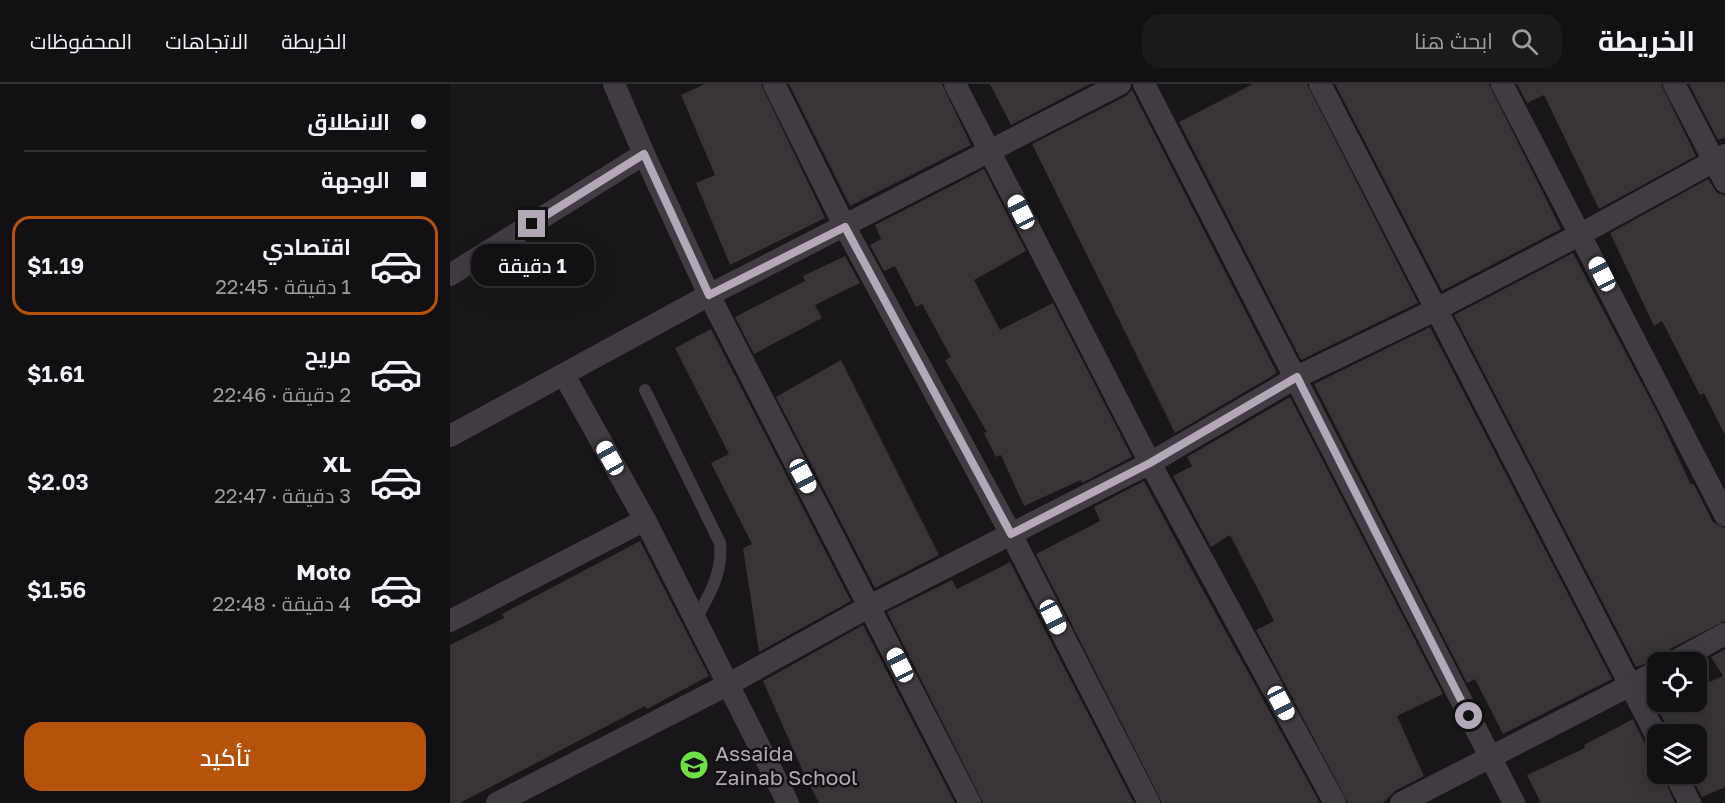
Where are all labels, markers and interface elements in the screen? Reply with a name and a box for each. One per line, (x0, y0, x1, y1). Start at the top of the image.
search box (1142, 14, 1562, 68)
text: الخريطة (1598, 24, 1695, 57)
icon: search (1508, 25, 1541, 58)
text: ابحث هنا (1414, 27, 1493, 54)
text: المحفوظات (30, 28, 132, 54)
text: الاتجاهات (165, 28, 248, 54)
text: الخريطة (281, 28, 347, 54)
text: الانطلاق (307, 108, 390, 135)
text: الوجهة (321, 166, 390, 193)
car (1005, 192, 1037, 232)
route end (518, 210, 545, 237)
text: اقتصادي (262, 233, 351, 260)
icon: car (369, 239, 423, 293)
callout: 1 دقيقة (470, 245, 594, 287)
text: $1.19 (27, 252, 84, 279)
text: 1 دقيقة (498, 253, 567, 277)
car (1586, 254, 1618, 294)
text: 1 دقيقة · 22:45 (215, 274, 351, 298)
text: مريح (305, 341, 351, 368)
icon: car (369, 347, 423, 401)
text: $1.61 (27, 360, 84, 387)
text: 2 دقيقة · 22:46 (213, 382, 351, 406)
car (593, 438, 627, 478)
text: XL (323, 450, 351, 477)
icon: car (369, 455, 423, 509)
car (787, 456, 819, 496)
text: $2.03 (27, 468, 89, 495)
text: 3 دقيقة · 22:47 (214, 483, 351, 507)
text: Moto (296, 558, 351, 585)
icon: car (369, 563, 423, 617)
text: $1.56 (27, 576, 86, 603)
text: 4 دقيقة · 22:48 (212, 591, 351, 615)
car (1037, 597, 1069, 637)
car (884, 645, 916, 685)
map controls (1647, 652, 1707, 784)
button: locate (1647, 652, 1707, 712)
car (1265, 683, 1297, 723)
route start (1455, 702, 1482, 729)
button: تأكيد (24, 722, 426, 791)
button: layers (1647, 724, 1707, 784)
place label: Assaida Zainab School (715, 740, 858, 790)
school or university icon: Assaida Zainab School (678, 749, 710, 781)

